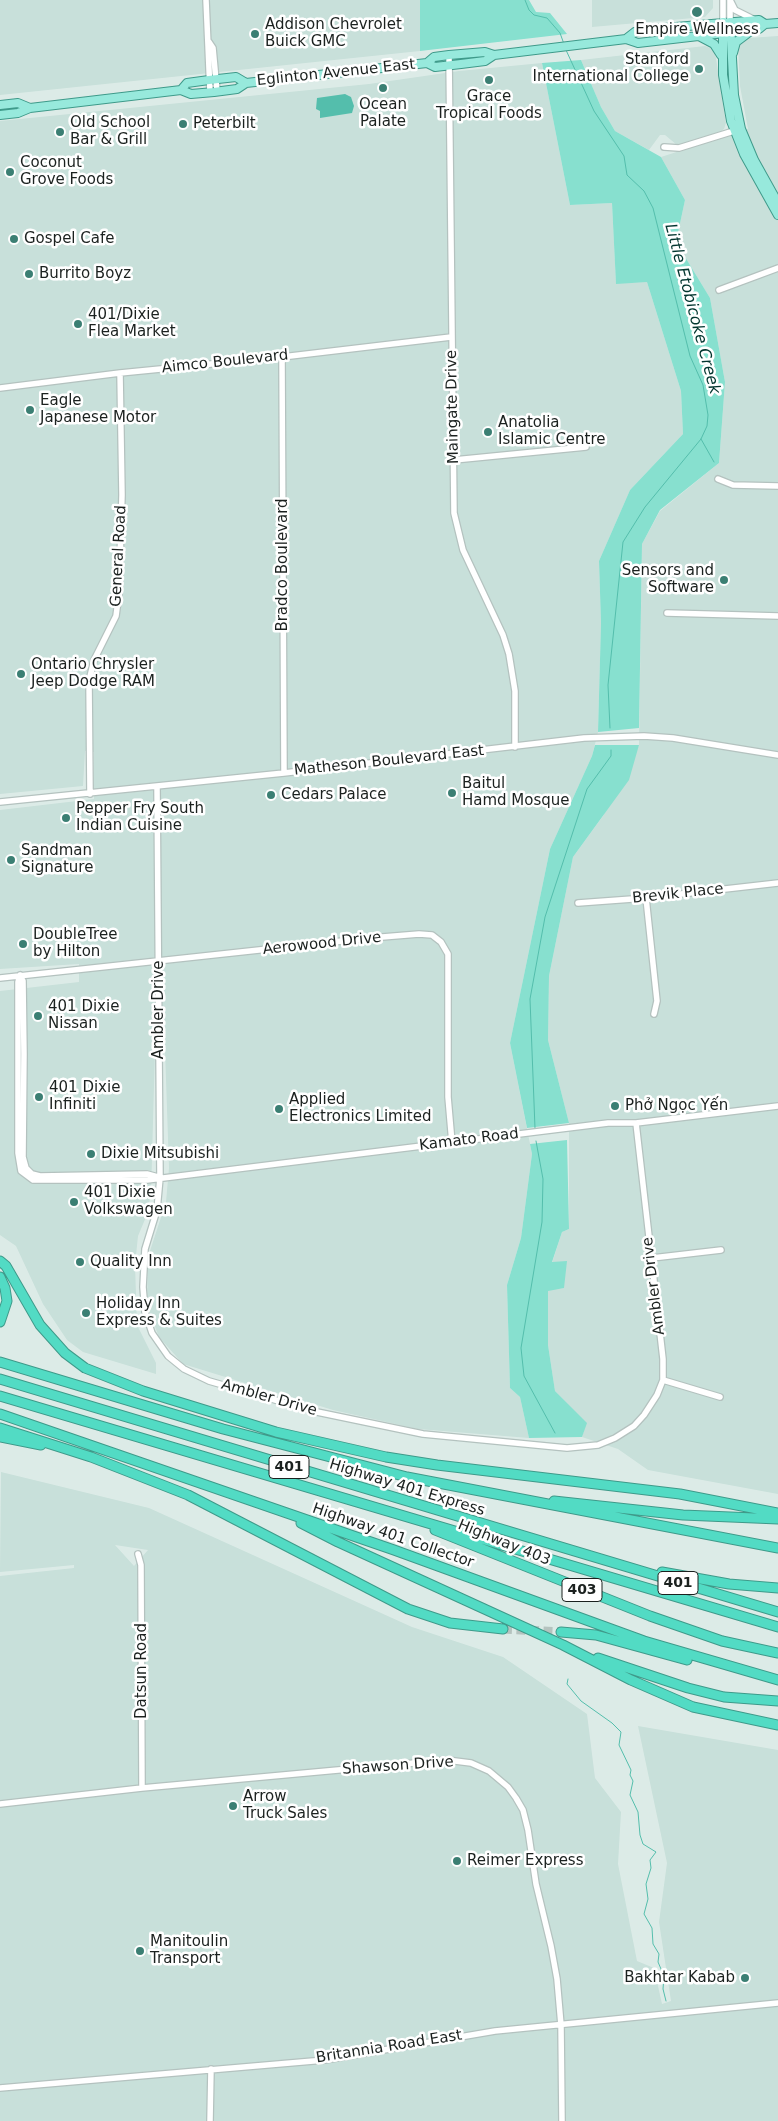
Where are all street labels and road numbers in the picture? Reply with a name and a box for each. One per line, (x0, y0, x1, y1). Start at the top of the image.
street label: Eglinton Avenue East (256, 56, 416, 90)
street label: Aimco Boulevard (161, 346, 289, 378)
street label: Maingate Drive (443, 350, 463, 464)
street label: Bradco Boulevard (274, 498, 292, 632)
street label: General Road (107, 505, 131, 607)
street label: Matheson Boulevard East (293, 742, 485, 780)
street label: Brevik Place (631, 880, 725, 908)
street label: Aerowood Drive (262, 929, 382, 959)
street label: Ambler Drive (150, 961, 168, 1059)
street label: Kamato Road (418, 1125, 520, 1155)
street label: Ambler Drive (639, 1236, 669, 1336)
street label: Ambler Drive (219, 1376, 319, 1420)
road number: 401 (269, 1455, 309, 1478)
street label: Highway 401 Express (327, 1456, 487, 1520)
street label: Highway 401 Collector (310, 1500, 476, 1572)
street label: Highway 403 (455, 1516, 553, 1570)
road number: 401 (658, 1572, 698, 1595)
road number: 403 (562, 1578, 602, 1602)
street label: Datsun Road (133, 1623, 151, 1719)
street label: Shawson Drive (342, 1753, 454, 1779)
street label: Britannia Road East (315, 2027, 463, 2067)

